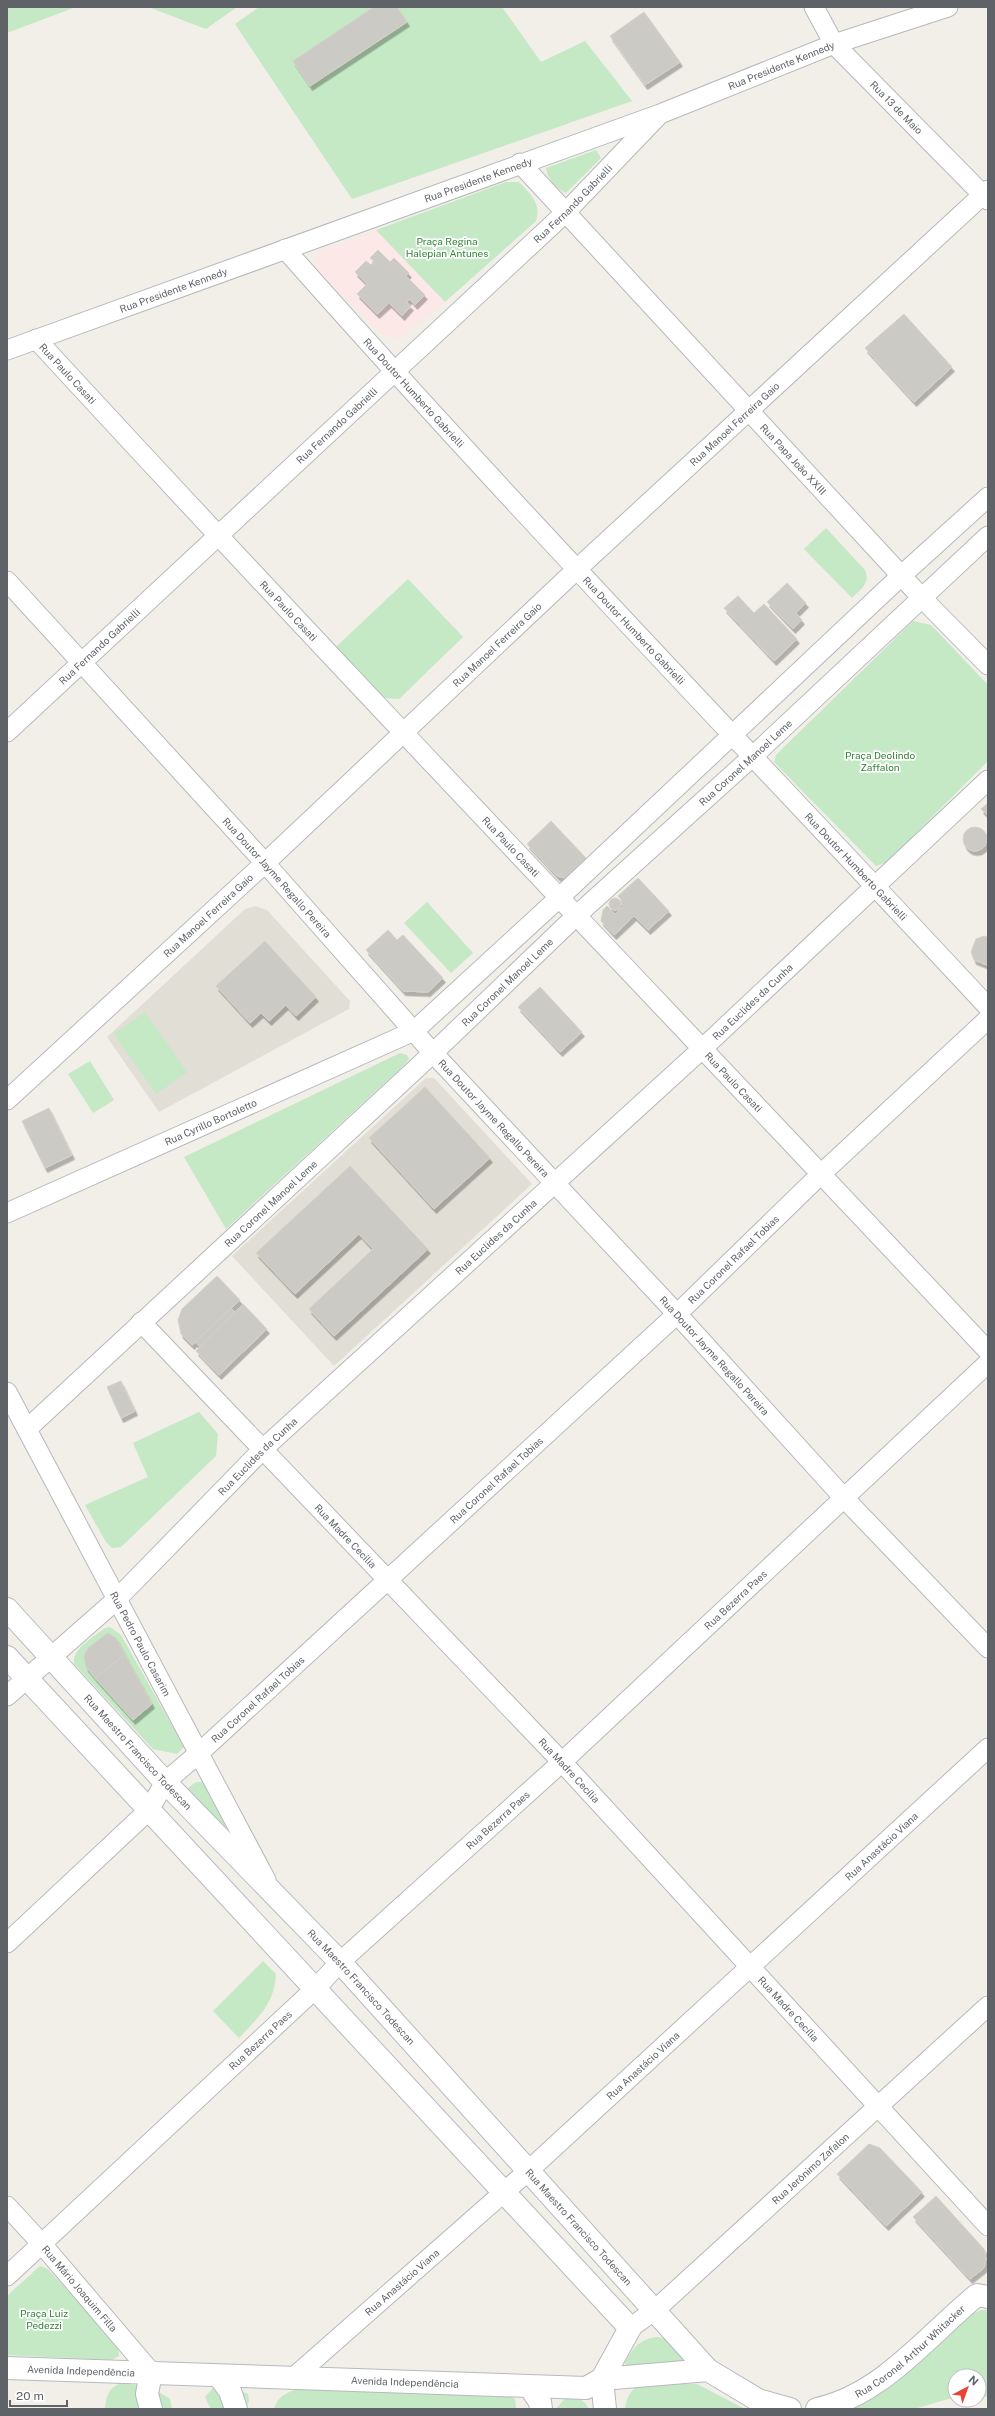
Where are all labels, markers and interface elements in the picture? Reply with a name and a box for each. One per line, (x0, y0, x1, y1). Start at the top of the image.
street label: Rua Presidente Kennedy (726, 38, 837, 92)
street label: Rua 13 de Maio (868, 78, 925, 137)
street label: Rua Presidente Kennedy (423, 155, 534, 205)
street label: Rua Fernando Gabrielli (531, 162, 614, 245)
park label: Praça Regina Halepian Antunes (406, 235, 488, 259)
street label: Rua Presidente Kennedy (118, 265, 230, 315)
street label: Rua Doutor Humberto Gabrielli (361, 335, 467, 450)
street label: Rua Paulo Casati (37, 341, 99, 406)
street label: Rua Manoel Ferreira Gaio (687, 379, 782, 468)
street label: Rua Fernando Gabrielli (294, 385, 379, 466)
street label: Rua Papa João XXIII (758, 421, 829, 497)
street label: Rua Doutor Humberto Gabrielli (581, 574, 687, 687)
street label: Rua Paulo Casati (258, 578, 320, 643)
street label: Rua Manoel Ferreira Gaio (450, 600, 544, 689)
street label: Rua Fernando Gabrielli (56, 606, 142, 687)
street label: Rua Coronel Manoel Leme (696, 717, 795, 808)
park label: Praça Deolindo Zaffalon (845, 749, 915, 773)
street label: Rua Doutor Humberto Gabrielli (803, 810, 910, 923)
street label: Rua Paulo Casati (480, 814, 542, 879)
street label: Rua Doutor Jayme Regallo Pereira (220, 815, 334, 940)
street label: Rua Manoel Ferreira Gaio (161, 871, 256, 960)
street label: Rua Coronel Manoel Leme (459, 935, 556, 1029)
street label: Rua Euclides da Cunha (710, 961, 795, 1042)
street label: Rua Paulo Casati (702, 1049, 765, 1114)
street label: Rua Doutor Jayme Regallo Pereira (436, 1057, 552, 1180)
street label: Rua Cyrillo Bortoletto (163, 1096, 259, 1148)
street label: Rua Coronel Manoel Leme (222, 1157, 320, 1249)
street label: Rua Euclides da Cunha (453, 1197, 539, 1277)
street label: Rua Coronel Rafael Tobias (685, 1212, 781, 1306)
street label: Rua Doutor Jayme Regallo Pereira (657, 1293, 772, 1417)
street label: Rua Euclides da Cunha (215, 1415, 300, 1498)
street label: Rua Coronel Rafael Tobias (447, 1434, 545, 1526)
street label: Rua Madre Cecília (312, 1501, 379, 1570)
street label: Rua Bezerra Paes (701, 1568, 769, 1632)
street label: Rua Pedro Paulo Casarim (108, 1589, 173, 1698)
street label: Rua Coronel Rafael Tobias (209, 1654, 307, 1745)
street label: Rua Maestro Francisco Todescan (82, 1692, 195, 1812)
street label: Rua Madre Cecília (536, 1735, 602, 1805)
street label: Rua Bezerra Paes (463, 1788, 532, 1852)
street label: Rua Anastácio Viana (842, 1810, 920, 1883)
street label: Rua Maestro Francisco Todescan (305, 1926, 418, 2047)
street label: Rua Madre Cecília (756, 1974, 821, 2044)
street label: Rua Bezerra Paes (226, 2008, 294, 2072)
street label: Rua Anastácio Viana (604, 2029, 682, 2102)
street label: Rua Jerônimo Zafalon (769, 2130, 851, 2206)
street label: Rua Maestro Francisco Todescan (523, 2166, 635, 2288)
street label: Rua Mário Joaquim Filla (40, 2243, 120, 2334)
street label: Rua Anastácio Viana (362, 2246, 441, 2318)
street label: Rua Coronel Arthur Whitacker (853, 2302, 967, 2400)
park label: Praça Luiz Pedezzi (20, 2307, 68, 2331)
street label: Avenida Independência (27, 2363, 135, 2378)
north arrow (947, 2368, 987, 2408)
text: N (966, 2373, 981, 2388)
street label: Avenida Independência (351, 2374, 459, 2390)
scale bar (10, 2382, 67, 2408)
text: 20 m (16, 2389, 44, 2403)

